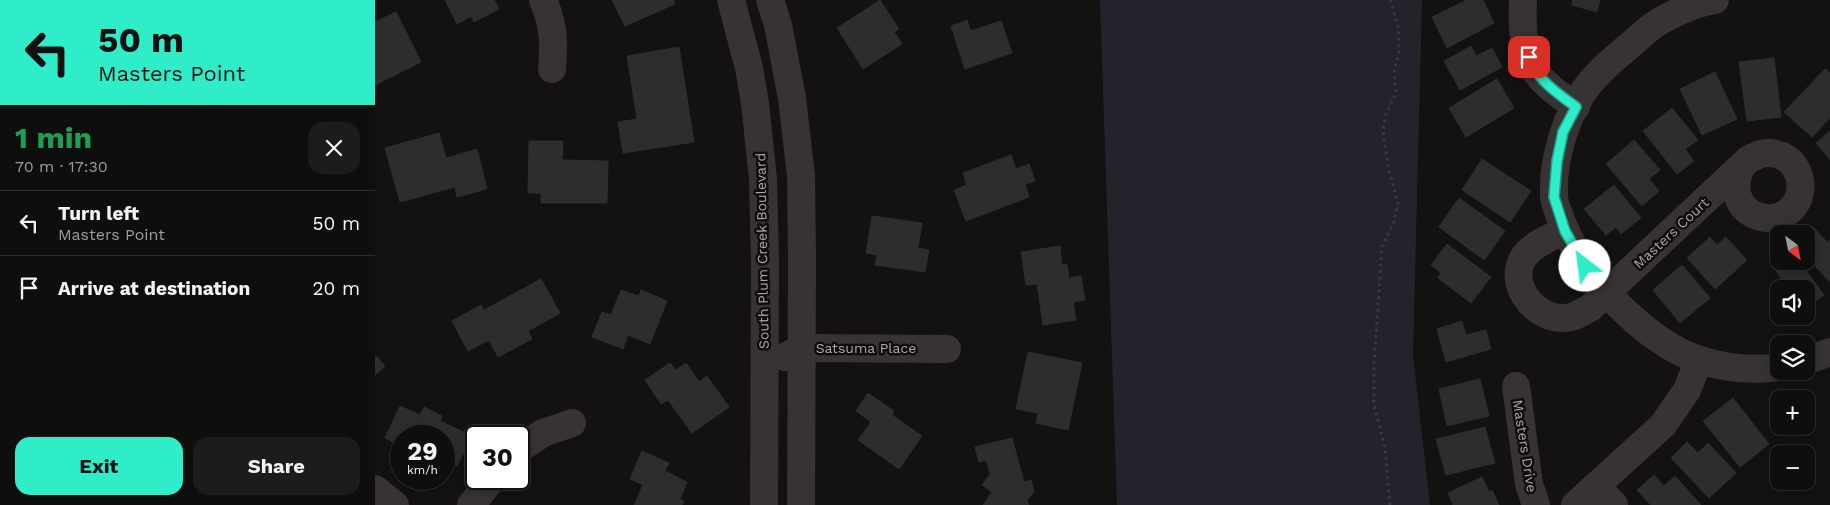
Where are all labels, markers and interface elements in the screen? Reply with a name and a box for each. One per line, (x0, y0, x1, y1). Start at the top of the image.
text: 50 m (98, 19, 184, 61)
icon: left (15, 20, 80, 85)
pin (1508, 36, 1550, 78)
icon: arrive (1515, 43, 1543, 71)
text: Masters Point (98, 61, 245, 86)
text: 1 min (15, 120, 92, 155)
button: close (308, 122, 360, 174)
street label: South Plum Creek Boulevard (752, 153, 772, 349)
text: 70 m · 17:30 (15, 157, 108, 176)
street label: Masters Court (1630, 194, 1712, 272)
text: Turn left (58, 202, 139, 225)
icon: left (15, 209, 43, 237)
text: 50 m (313, 212, 360, 235)
text: Masters Point (58, 225, 165, 244)
north arrow (1770, 225, 1815, 270)
map controls (1770, 225, 1815, 490)
position arrow (1558, 239, 1610, 291)
icon: arrive (15, 274, 43, 302)
text: Arrive at destination (58, 277, 250, 300)
text: 20 m (313, 277, 360, 300)
button: sound (1770, 280, 1815, 325)
button: layers (1770, 335, 1815, 380)
street label: Satsuma Place (816, 340, 916, 356)
button: + (1770, 390, 1815, 435)
street label: Masters Drive (1510, 399, 1540, 493)
speed limit sign: 30 (465, 425, 530, 490)
button: Exit (15, 437, 183, 495)
button: Share (193, 437, 360, 495)
text: 29 (407, 437, 438, 466)
button: − (1770, 445, 1815, 490)
text: km/h (407, 463, 438, 477)

